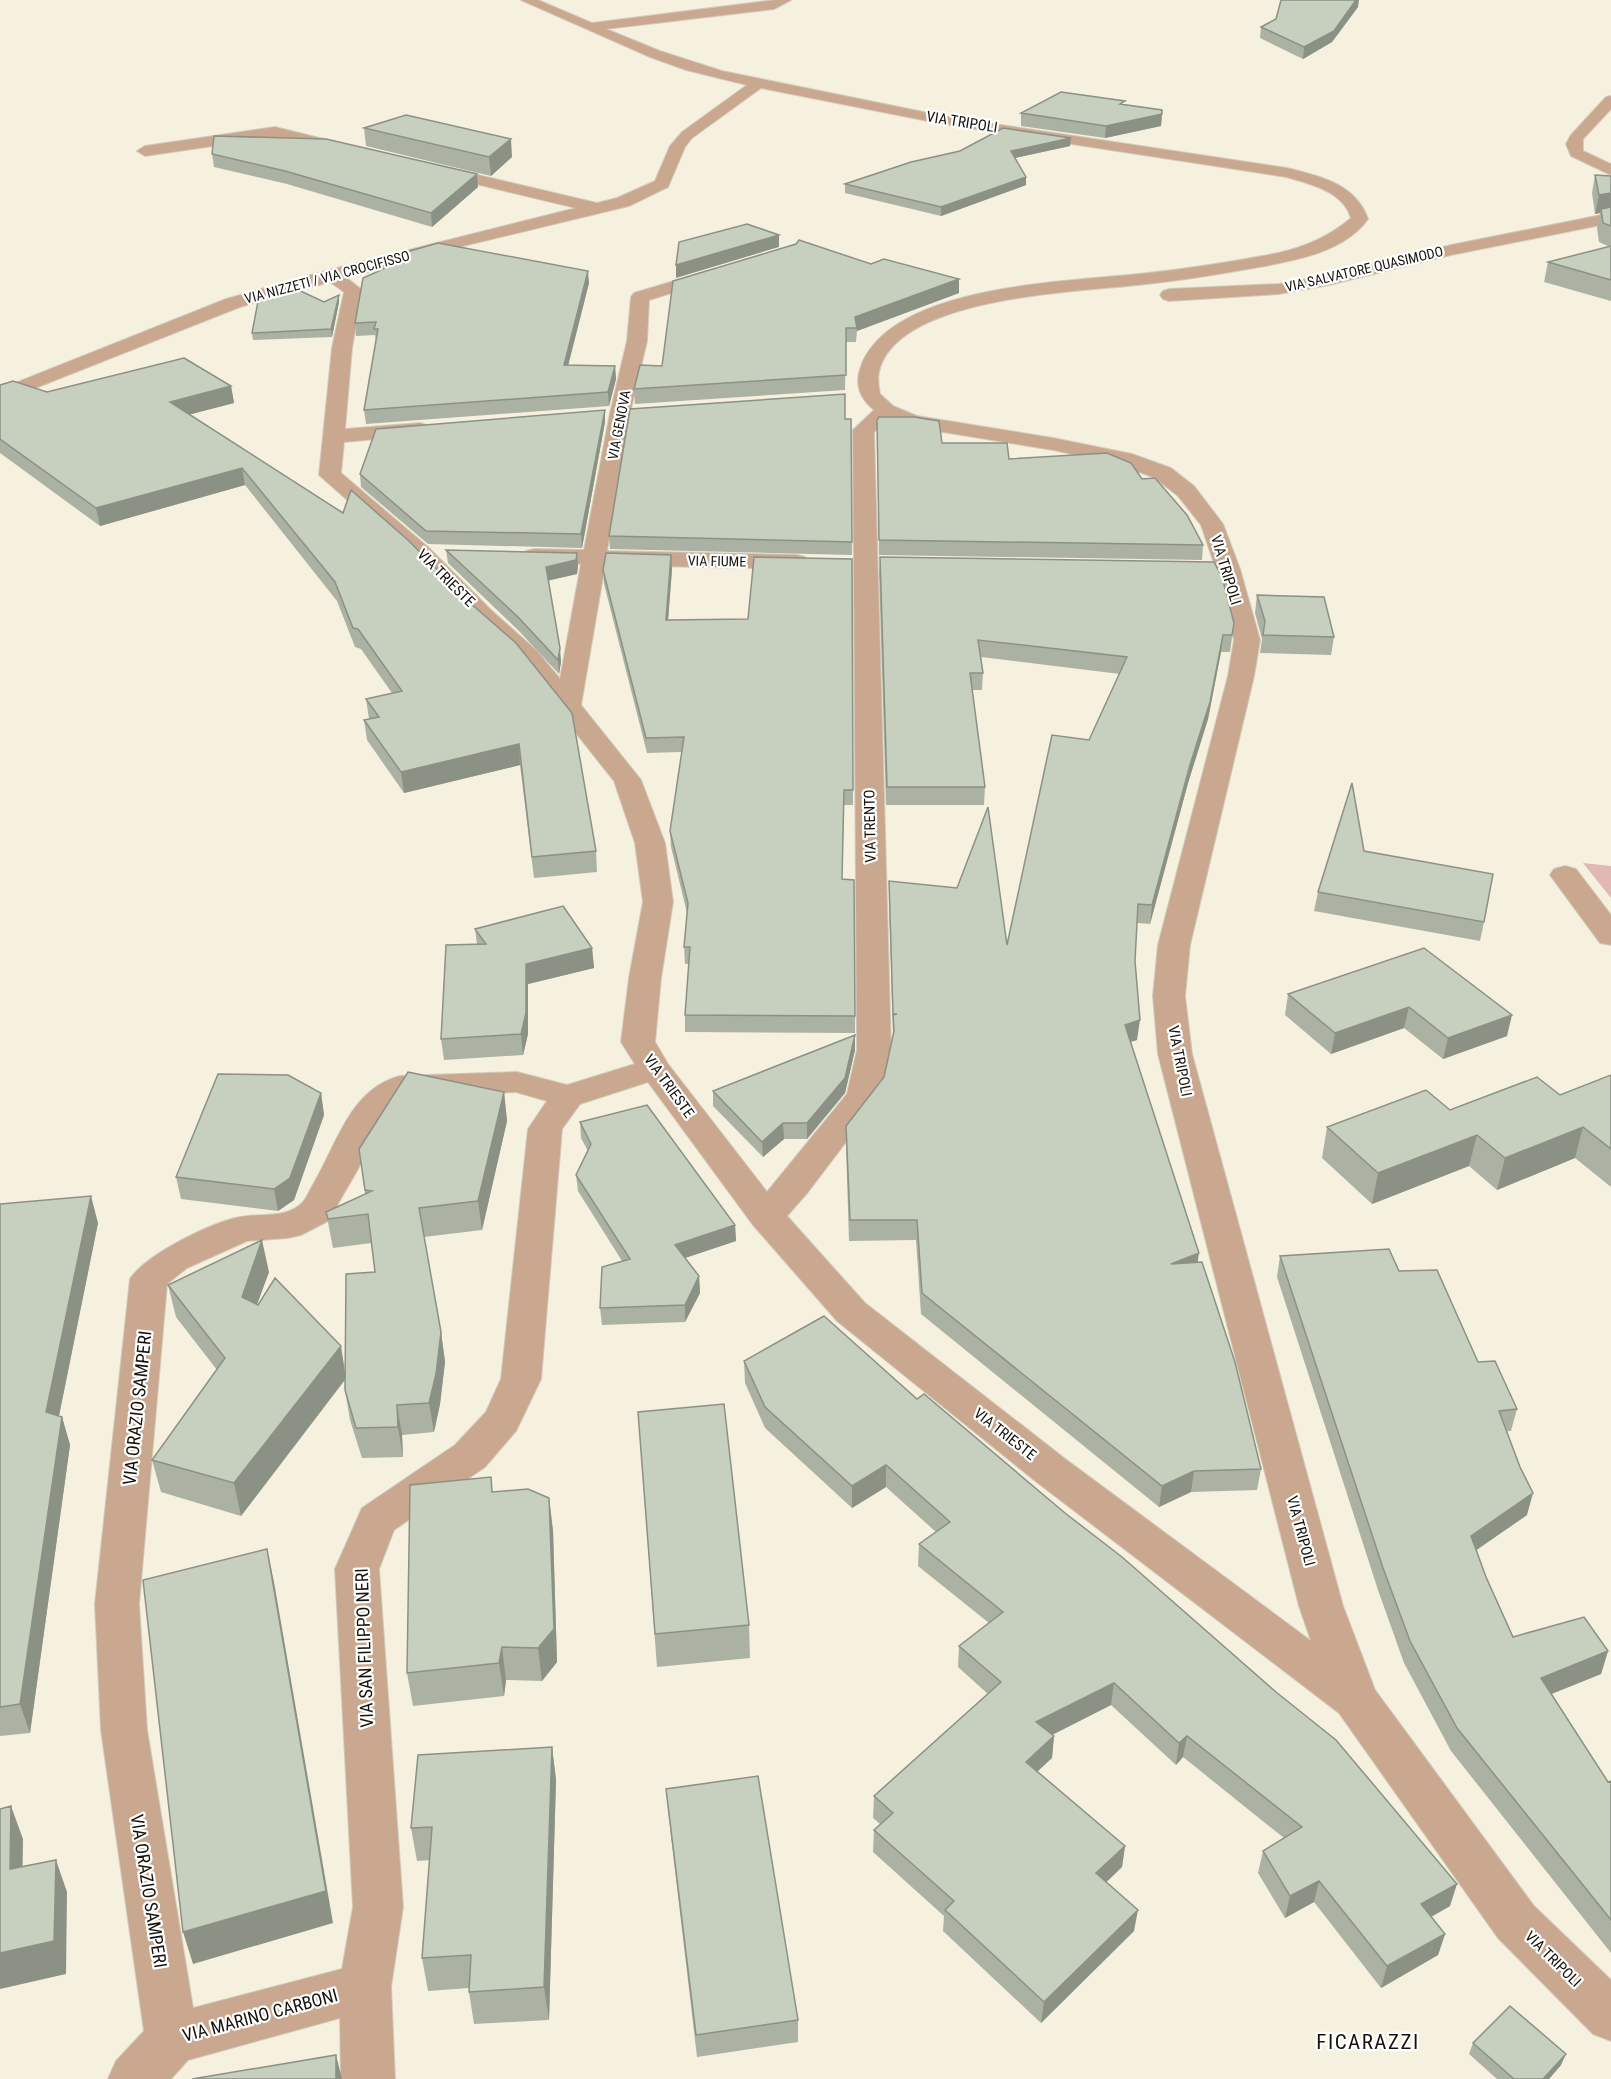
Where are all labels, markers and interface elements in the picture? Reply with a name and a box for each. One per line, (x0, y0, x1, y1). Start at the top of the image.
street label: VIA TRIPOLI (925, 107, 999, 137)
street label: VIA SALVATORE QUASIMODO (1283, 243, 1445, 295)
street label: VIA NIZZETI / VIA CROCIFISSO (243, 247, 411, 307)
street label: VIA GENOVA (604, 389, 634, 461)
street label: VIA TRIPOLI (1207, 533, 1245, 607)
street label: VIA TRIESTE (413, 545, 479, 611)
street label: VIA FIUME (688, 552, 746, 570)
street label: VIA TRENTO (860, 789, 880, 863)
street label: VIA TRIPOLI (1164, 1024, 1196, 1098)
street label: VIA TRIESTE (640, 1051, 698, 1121)
street label: VIA ORAZIO SAMPERI (118, 1330, 156, 1486)
street label: VIA TRIESTE (970, 1404, 1040, 1464)
street label: VIA TRIPOLI (1283, 1494, 1319, 1568)
street label: VIA SAN FILIPPO NERI (351, 1568, 377, 1728)
street label: VIA ORAZIO SAMPERI (126, 1813, 172, 1969)
street label: VIA TRIPOLI (1521, 1927, 1585, 1991)
street label: VIA MARINO CARBONI (180, 1984, 340, 2046)
district label: FICARAZZI (1316, 2030, 1420, 2054)

